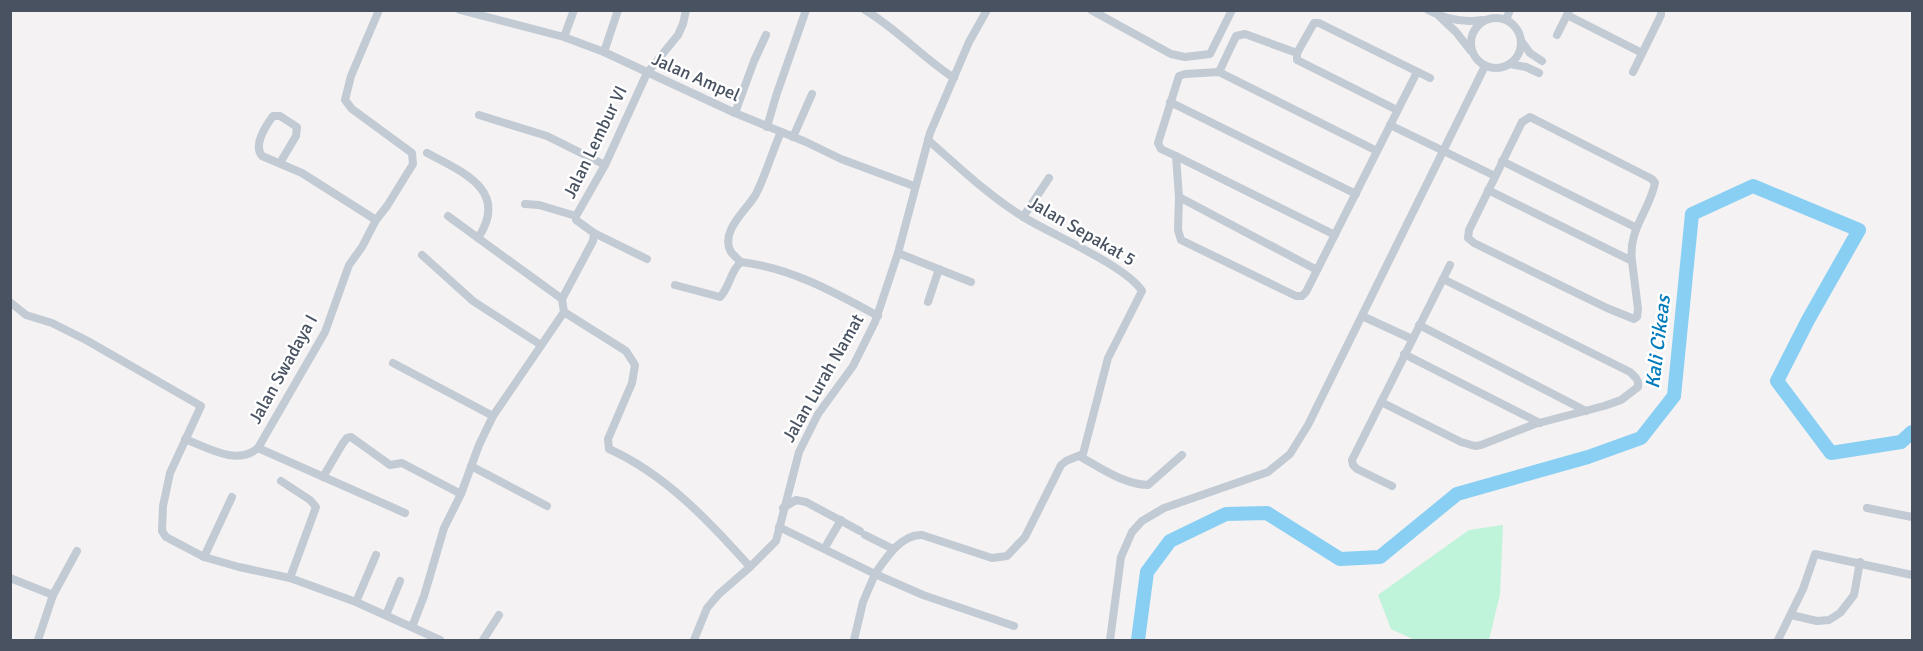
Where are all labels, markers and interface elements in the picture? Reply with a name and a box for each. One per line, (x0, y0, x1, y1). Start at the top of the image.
street label: Jalan Ampel (649, 48, 743, 106)
street label: Jalan Lembur VI (558, 82, 632, 202)
street label: Jalan Sepakat 5 (1024, 191, 1140, 271)
water label: Kali Cikeas (1640, 292, 1676, 390)
street label: Jalan Lurah Namat (777, 310, 869, 446)
street label: Jalan Swadaya I (244, 311, 322, 427)

